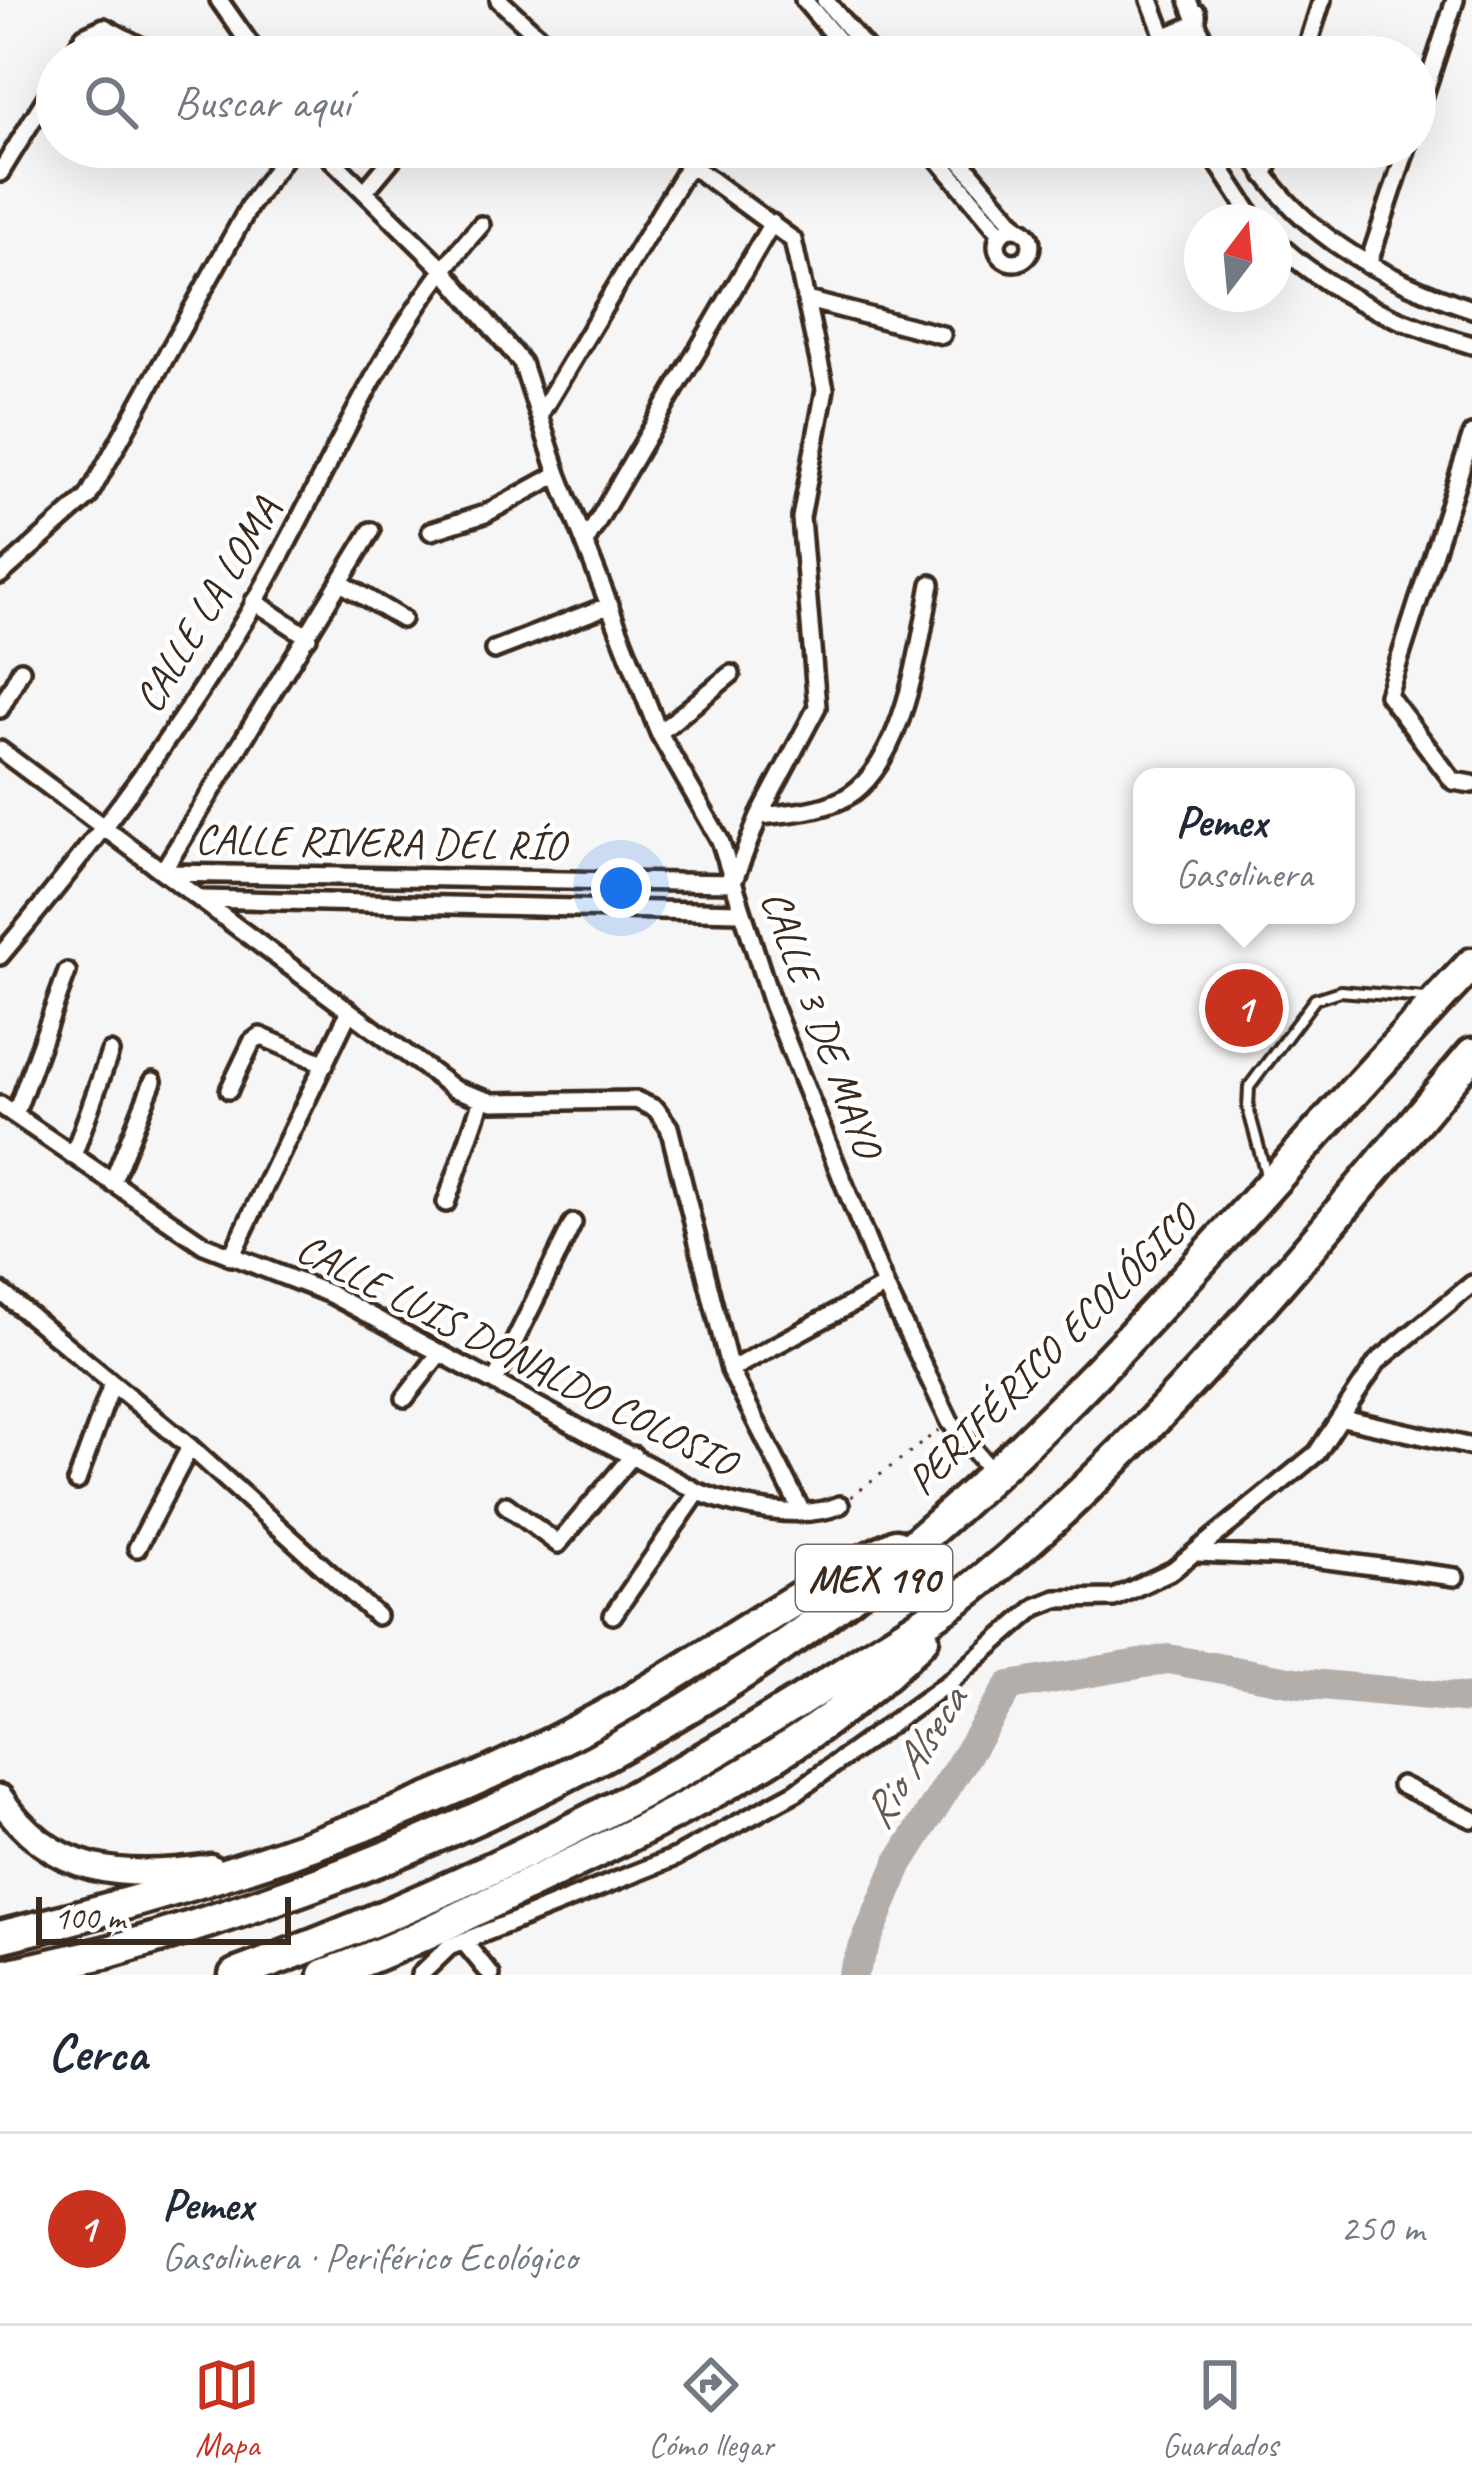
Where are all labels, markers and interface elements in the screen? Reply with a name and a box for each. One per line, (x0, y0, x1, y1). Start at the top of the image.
search box (36, 36, 1436, 168)
icon: search (78, 69, 144, 135)
text: Buscar aquí (174, 74, 350, 131)
north arrow (1184, 204, 1292, 312)
street label: CALLE LA LOMA (122, 487, 293, 722)
popup (1133, 768, 1355, 924)
text: Pemex (1176, 793, 1267, 850)
street label: CALLE RIVERA DEL RÍO (194, 813, 570, 872)
text: Gasolinera (1176, 850, 1312, 899)
your location (591, 858, 651, 918)
street label: CALLE 3 DE MAYO (749, 883, 896, 1168)
pin: 1 (1205, 963, 1283, 1053)
street label: PERIFÉRICO ECOLÓGICO (896, 1191, 1211, 1507)
street label: CALLE LUIS DONALDO COLOSIO (288, 1221, 749, 1491)
road number: MEX 190 (796, 1545, 952, 1611)
water label: Rio Alseca (849, 1673, 982, 1839)
scale bar (36, 1891, 291, 1944)
text: 100 m (54, 1897, 125, 1939)
text: Cerca (48, 2021, 147, 2085)
text: Pemex (162, 2176, 253, 2233)
text: 1 (78, 2204, 96, 2253)
text: 250 m (1340, 2204, 1424, 2253)
text: Gasolinera · Periférico Ecológico (162, 2233, 577, 2282)
tab: Mapa (194, 2352, 260, 2466)
tab: Cómo llegar (649, 2352, 774, 2466)
tab: Guardados (1162, 2352, 1278, 2466)

